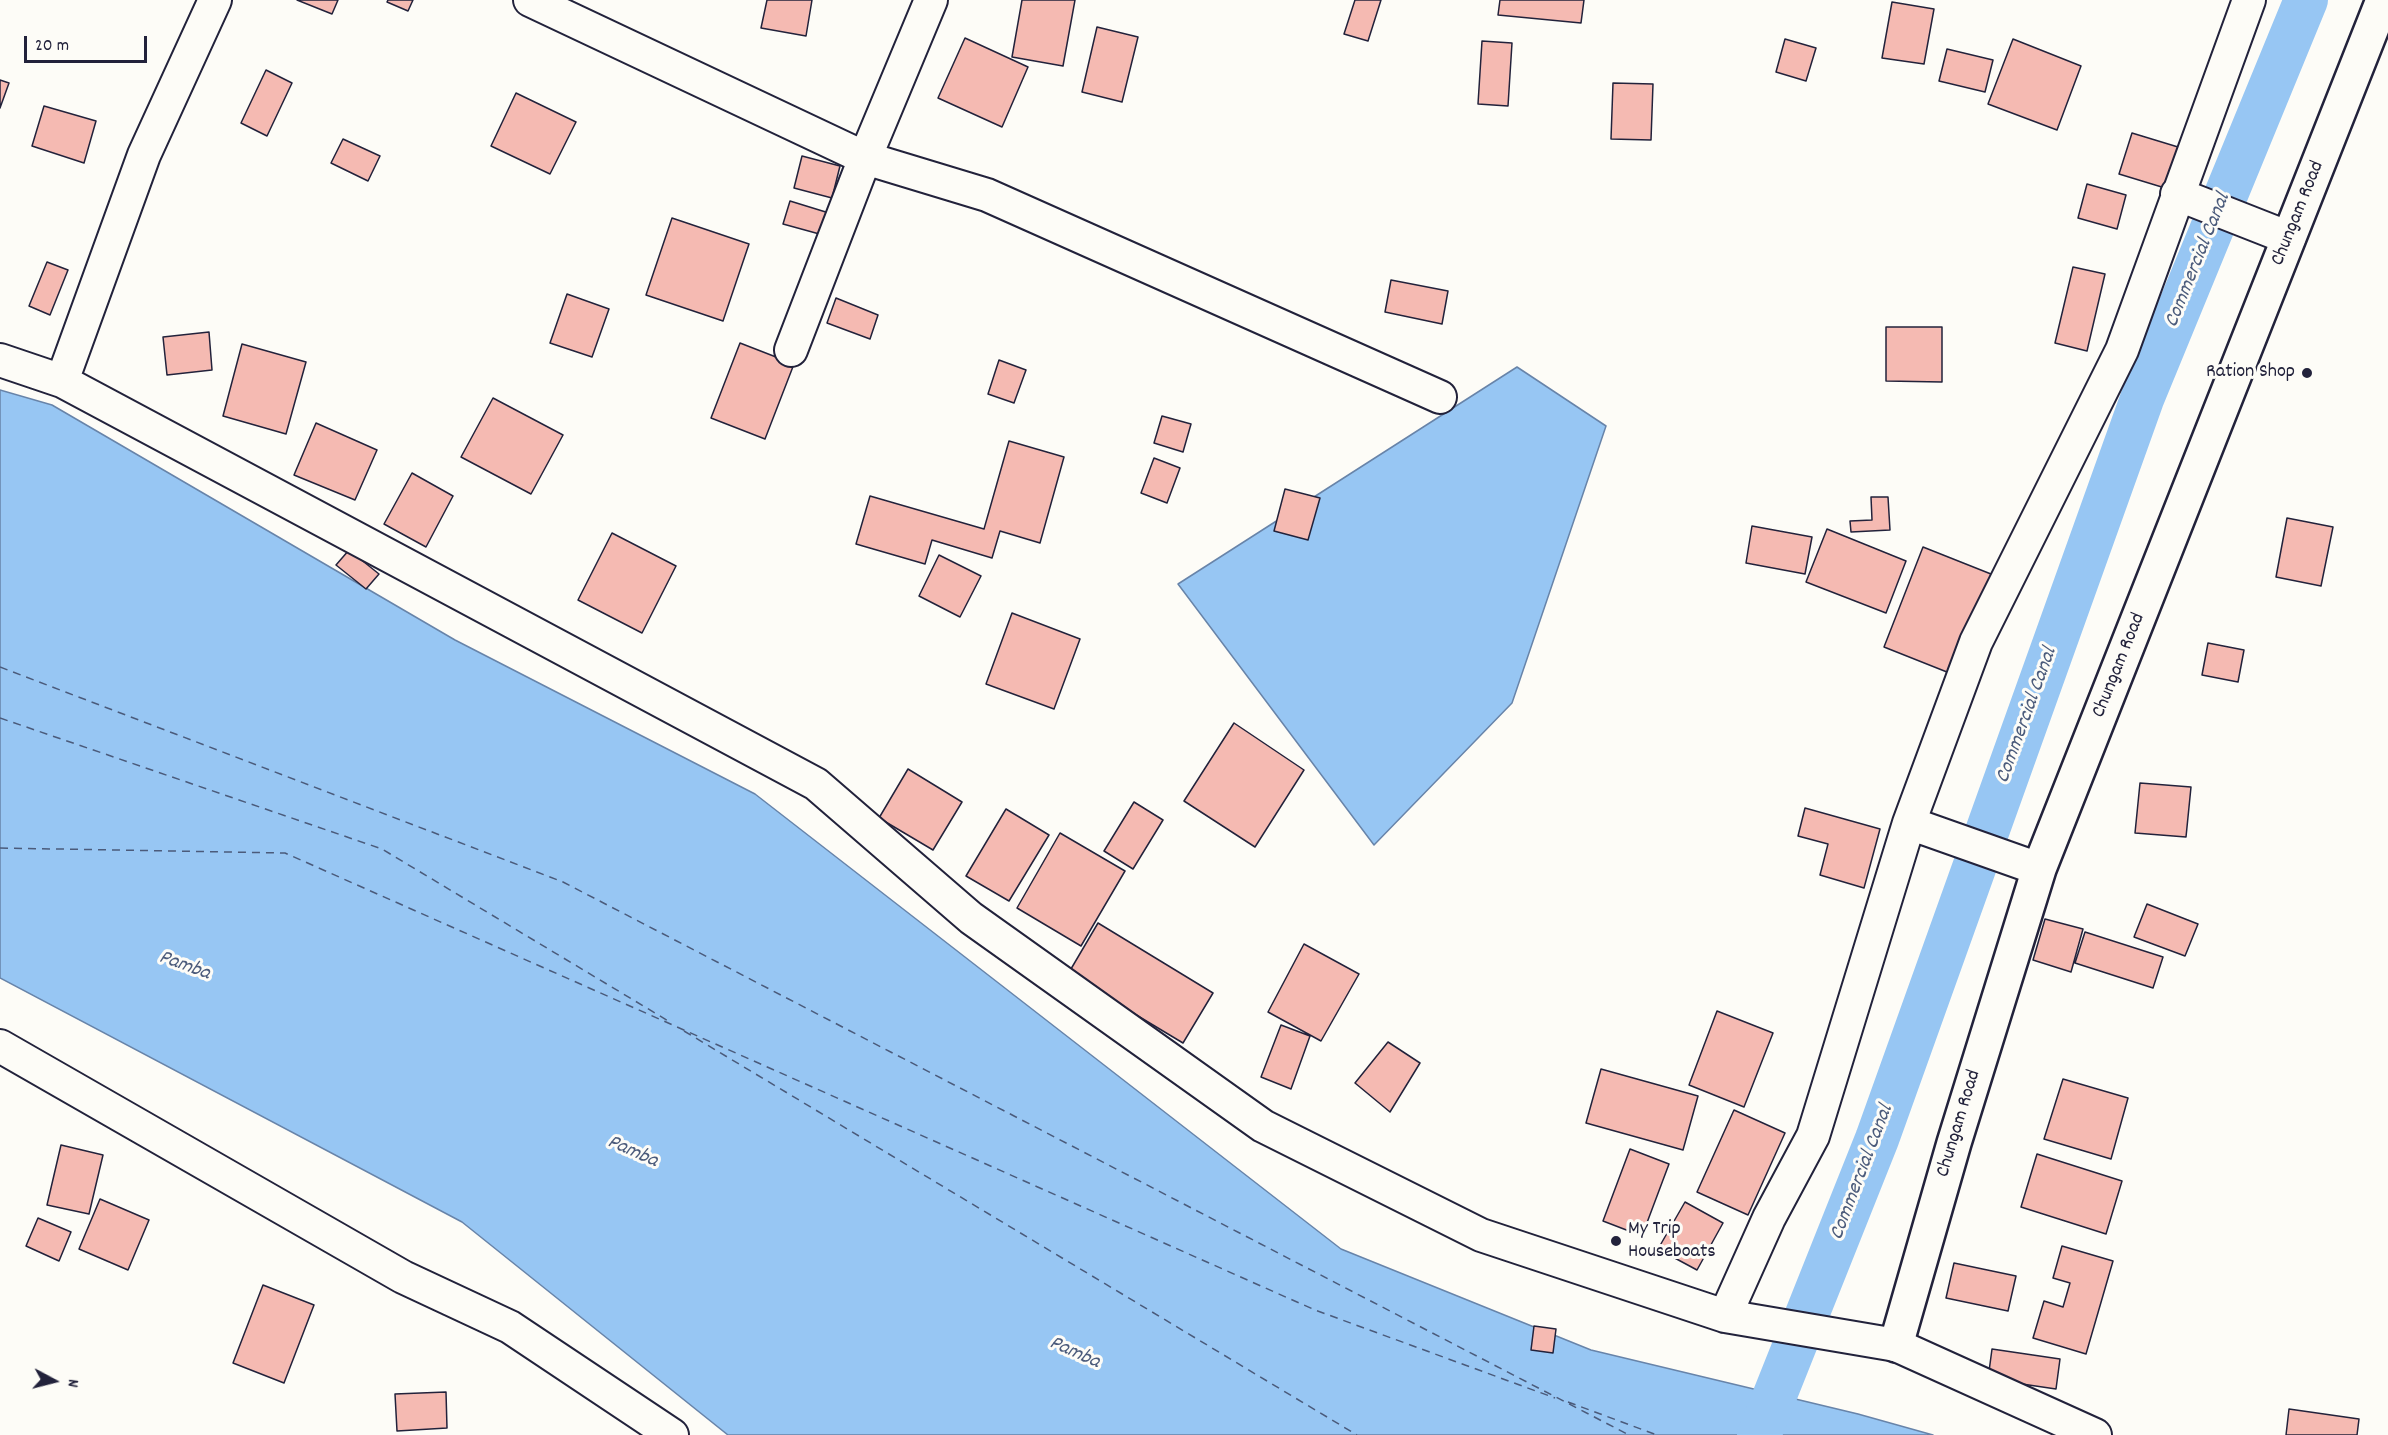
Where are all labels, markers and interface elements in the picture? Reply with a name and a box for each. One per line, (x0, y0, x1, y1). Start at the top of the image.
scale bar (27, 24, 150, 62)
text: 20 m (35, 34, 69, 59)
street label: Chungam Road (2267, 158, 2331, 270)
water label: Commercial Canal (2161, 190, 2237, 332)
place label: Ration Shop (2206, 361, 2295, 385)
marker: Ration Shop (2300, 366, 2314, 380)
street label: Chungam Road (2088, 610, 2152, 722)
water label: Commercial Canal (1992, 645, 2064, 787)
water label: Pamba (155, 946, 213, 988)
street label: Chungam Road (1932, 1068, 1988, 1180)
water label: Commercial Canal (1826, 1102, 1900, 1244)
water label: Pamba (603, 1131, 661, 1175)
place label: My Trip Houseboats (1628, 1218, 1716, 1265)
marker: My Trip Houseboats (1609, 1234, 1623, 1248)
water label: Pamba (1045, 1332, 1103, 1376)
north arrow (24, 1351, 84, 1411)
text: N (60, 1378, 84, 1389)

